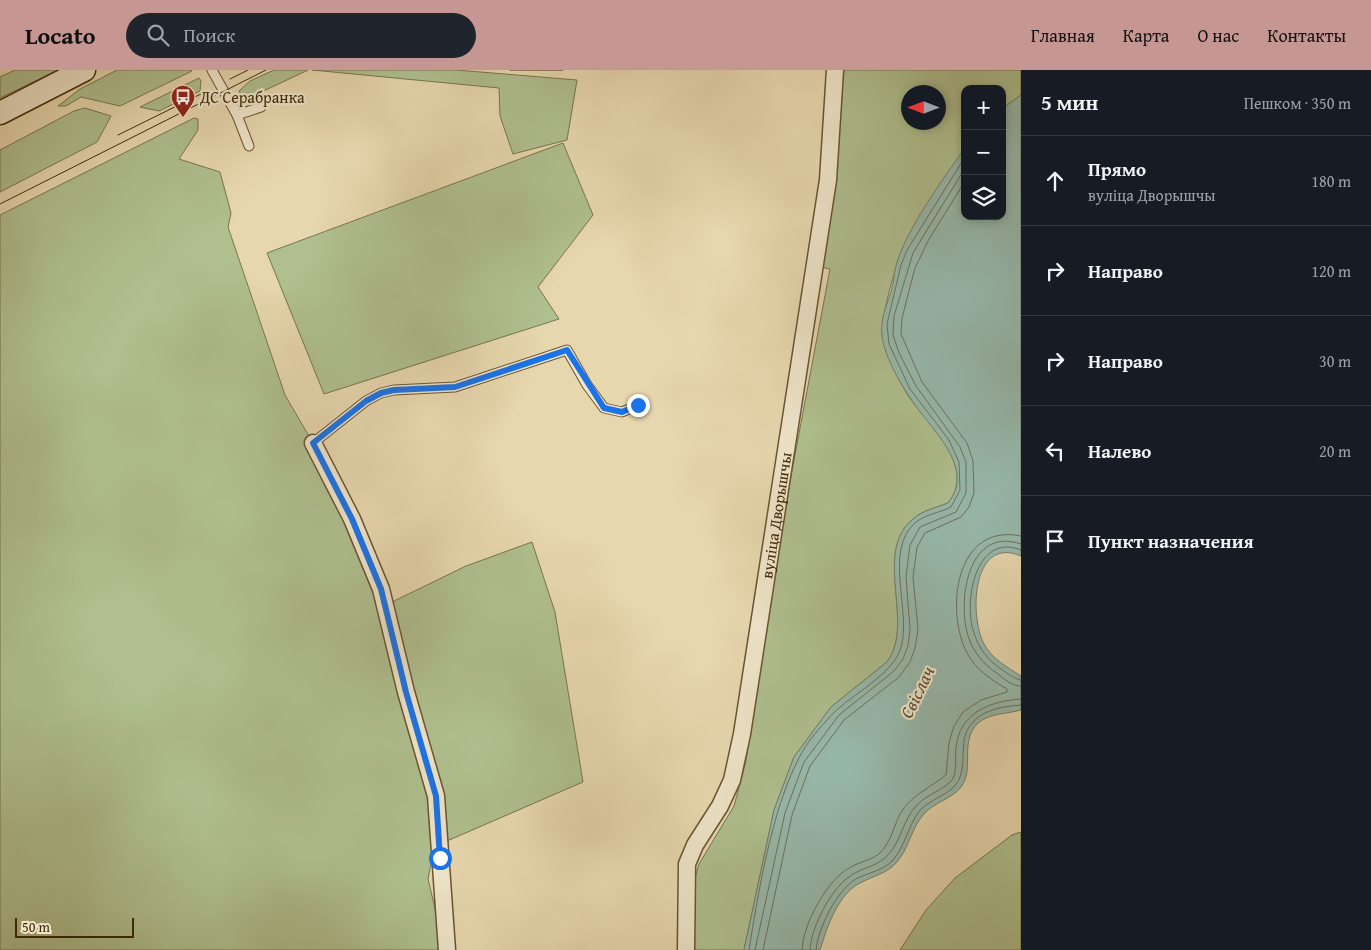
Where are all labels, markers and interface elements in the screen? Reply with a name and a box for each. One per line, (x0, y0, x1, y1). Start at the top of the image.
search box (126, 13, 476, 58)
text: Locato (25, 18, 96, 53)
icon: search (144, 21, 172, 49)
text: Поиск (184, 21, 235, 49)
text: Главная (1031, 22, 1095, 49)
text: Карта (1123, 22, 1169, 49)
text: О нас (1197, 22, 1239, 49)
text: Контакты (1267, 22, 1346, 49)
bus stop icon: ДС Серабранка (170, 84, 196, 118)
place label: ДС Серабранка (199, 85, 305, 109)
north arrow (901, 85, 946, 130)
map controls (961, 85, 1006, 220)
button: + (961, 85, 1006, 130)
text: 5 мин (1041, 87, 1098, 118)
text: Пешком · 350 m (1244, 91, 1351, 115)
button: − (961, 130, 1006, 175)
text: Прямо (1088, 155, 1146, 183)
icon: ahead (1041, 167, 1069, 195)
text: 180 m (1311, 169, 1351, 193)
button: layers (961, 175, 1006, 220)
text: вуліца Дворышчы (1088, 183, 1215, 207)
icon: right (1041, 257, 1069, 285)
text: Направо (1088, 257, 1163, 285)
text: 120 m (1311, 259, 1351, 283)
icon: right (1041, 347, 1069, 375)
text: Направо (1088, 347, 1163, 375)
text: 30 m (1319, 349, 1351, 373)
route end (627, 394, 650, 417)
icon: left (1041, 437, 1069, 465)
text: Налево (1088, 437, 1151, 465)
text: 20 m (1319, 439, 1351, 463)
street label: вуліца Дворышчы (754, 450, 798, 580)
icon: arrive (1041, 527, 1069, 555)
text: Пункт назначения (1088, 527, 1254, 555)
water label: Свіслач (893, 661, 941, 723)
route start (429, 847, 452, 870)
scale bar (15, 915, 134, 938)
text: 50 m (22, 917, 50, 937)

